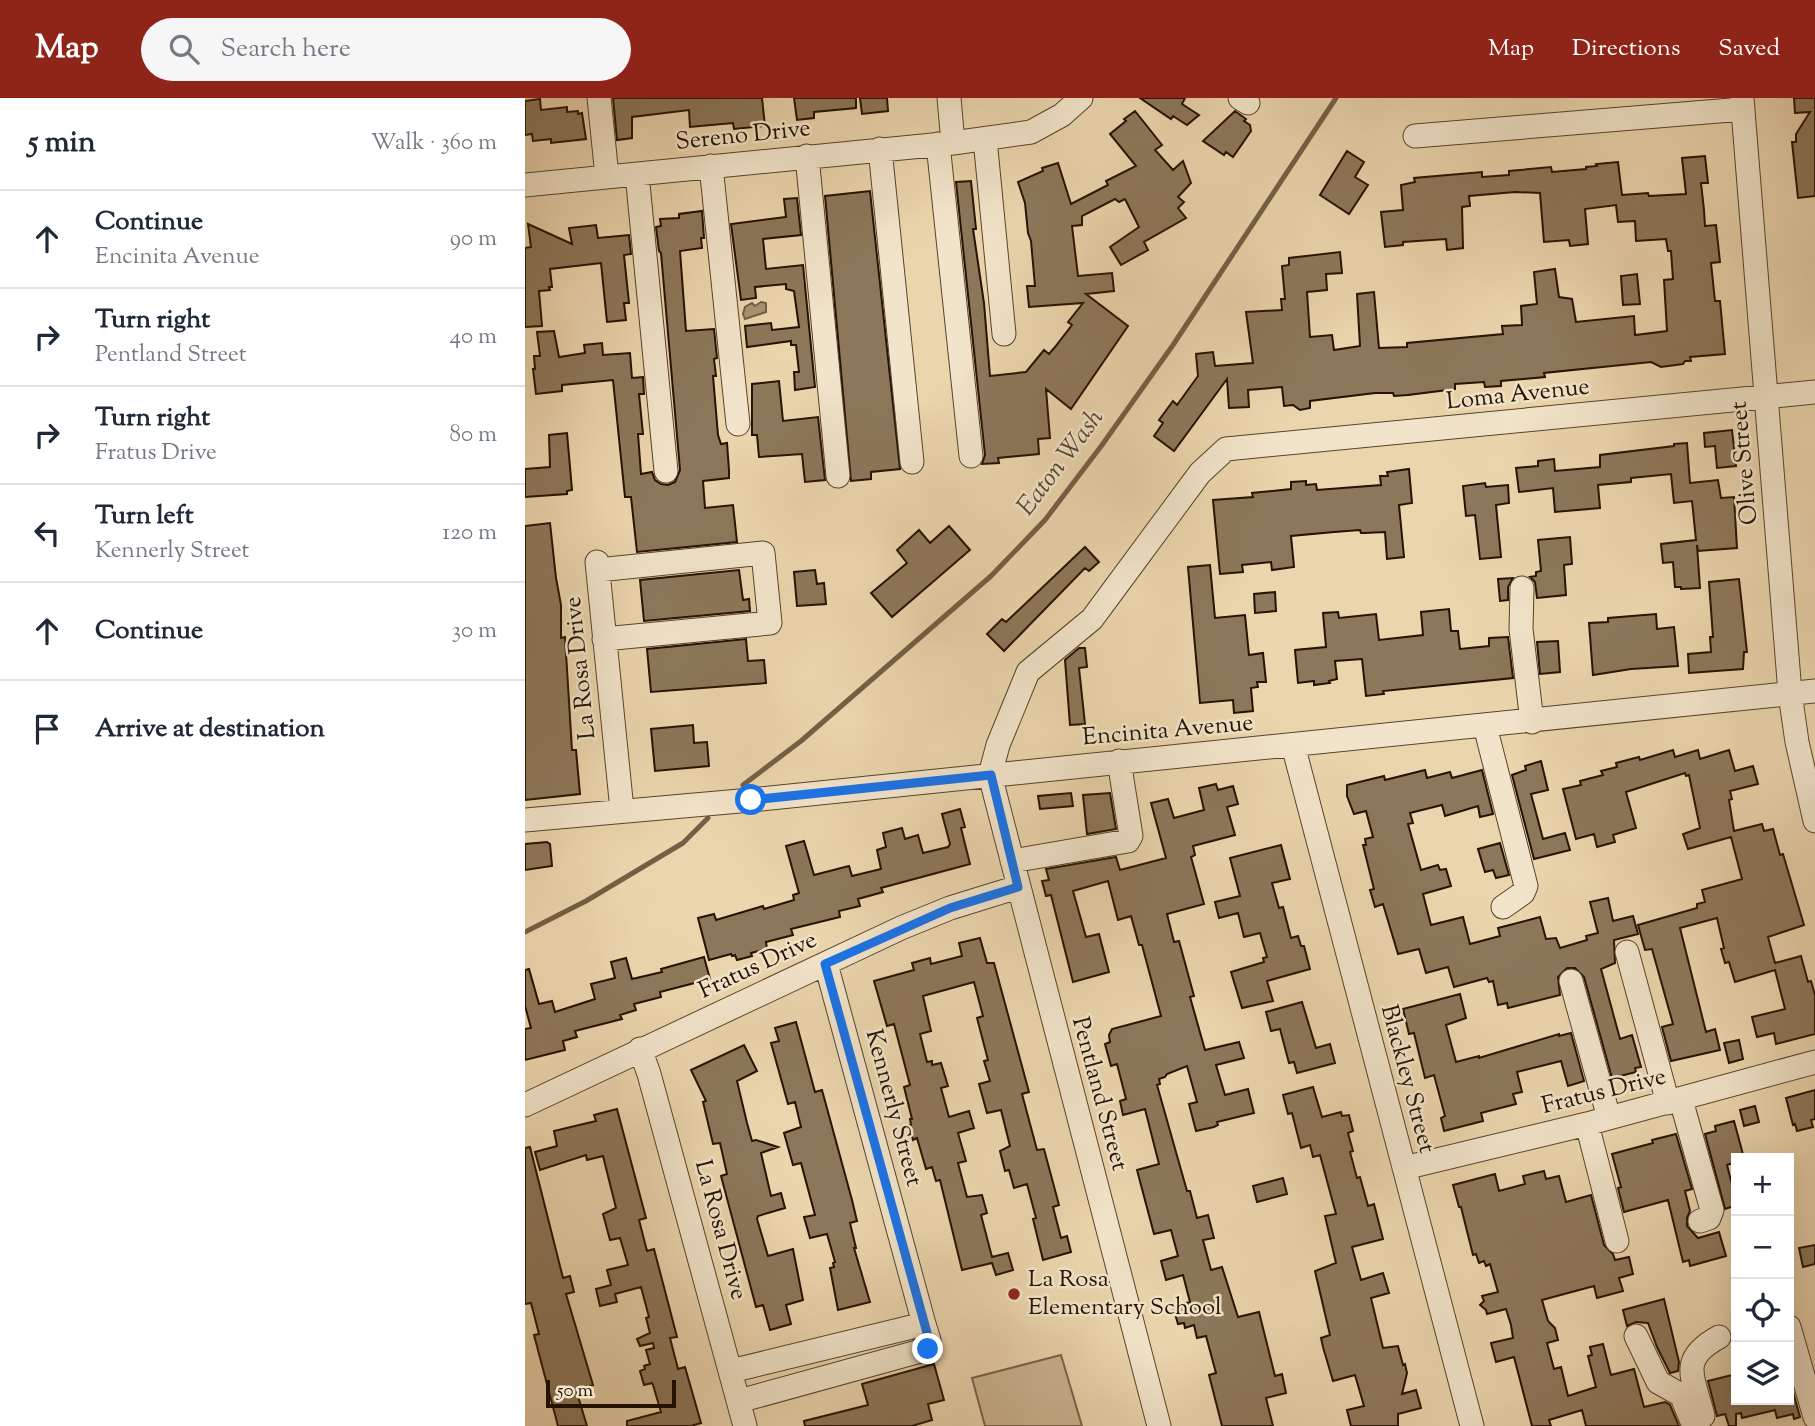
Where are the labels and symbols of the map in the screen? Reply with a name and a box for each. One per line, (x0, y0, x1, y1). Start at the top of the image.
street label: Sereno Drive (674, 112, 812, 160)
street label: Loma Avenue (1445, 371, 1591, 419)
street label: Olive Street (1723, 400, 1767, 526)
water label: Eaton Wash (1008, 401, 1114, 524)
street label: La Rosa Drive (557, 595, 605, 741)
street label: Encinita Avenue (1081, 707, 1255, 755)
route start (735, 784, 766, 815)
street label: Fratus Drive (693, 924, 823, 1008)
street label: Blackley Street (1371, 1001, 1443, 1157)
street label: Pentland Street (1062, 1013, 1136, 1175)
street label: Kennerly Street (856, 1026, 930, 1190)
street label: Fratus Drive (1538, 1060, 1670, 1124)
street label: La Rosa Drive (685, 1156, 755, 1304)
place label: La Rosa Elementary School (1028, 1263, 1222, 1325)
marker: La Rosa Elementary School (1006, 1286, 1022, 1302)
route end (912, 1333, 943, 1364)
scale bar (546, 1377, 675, 1409)

